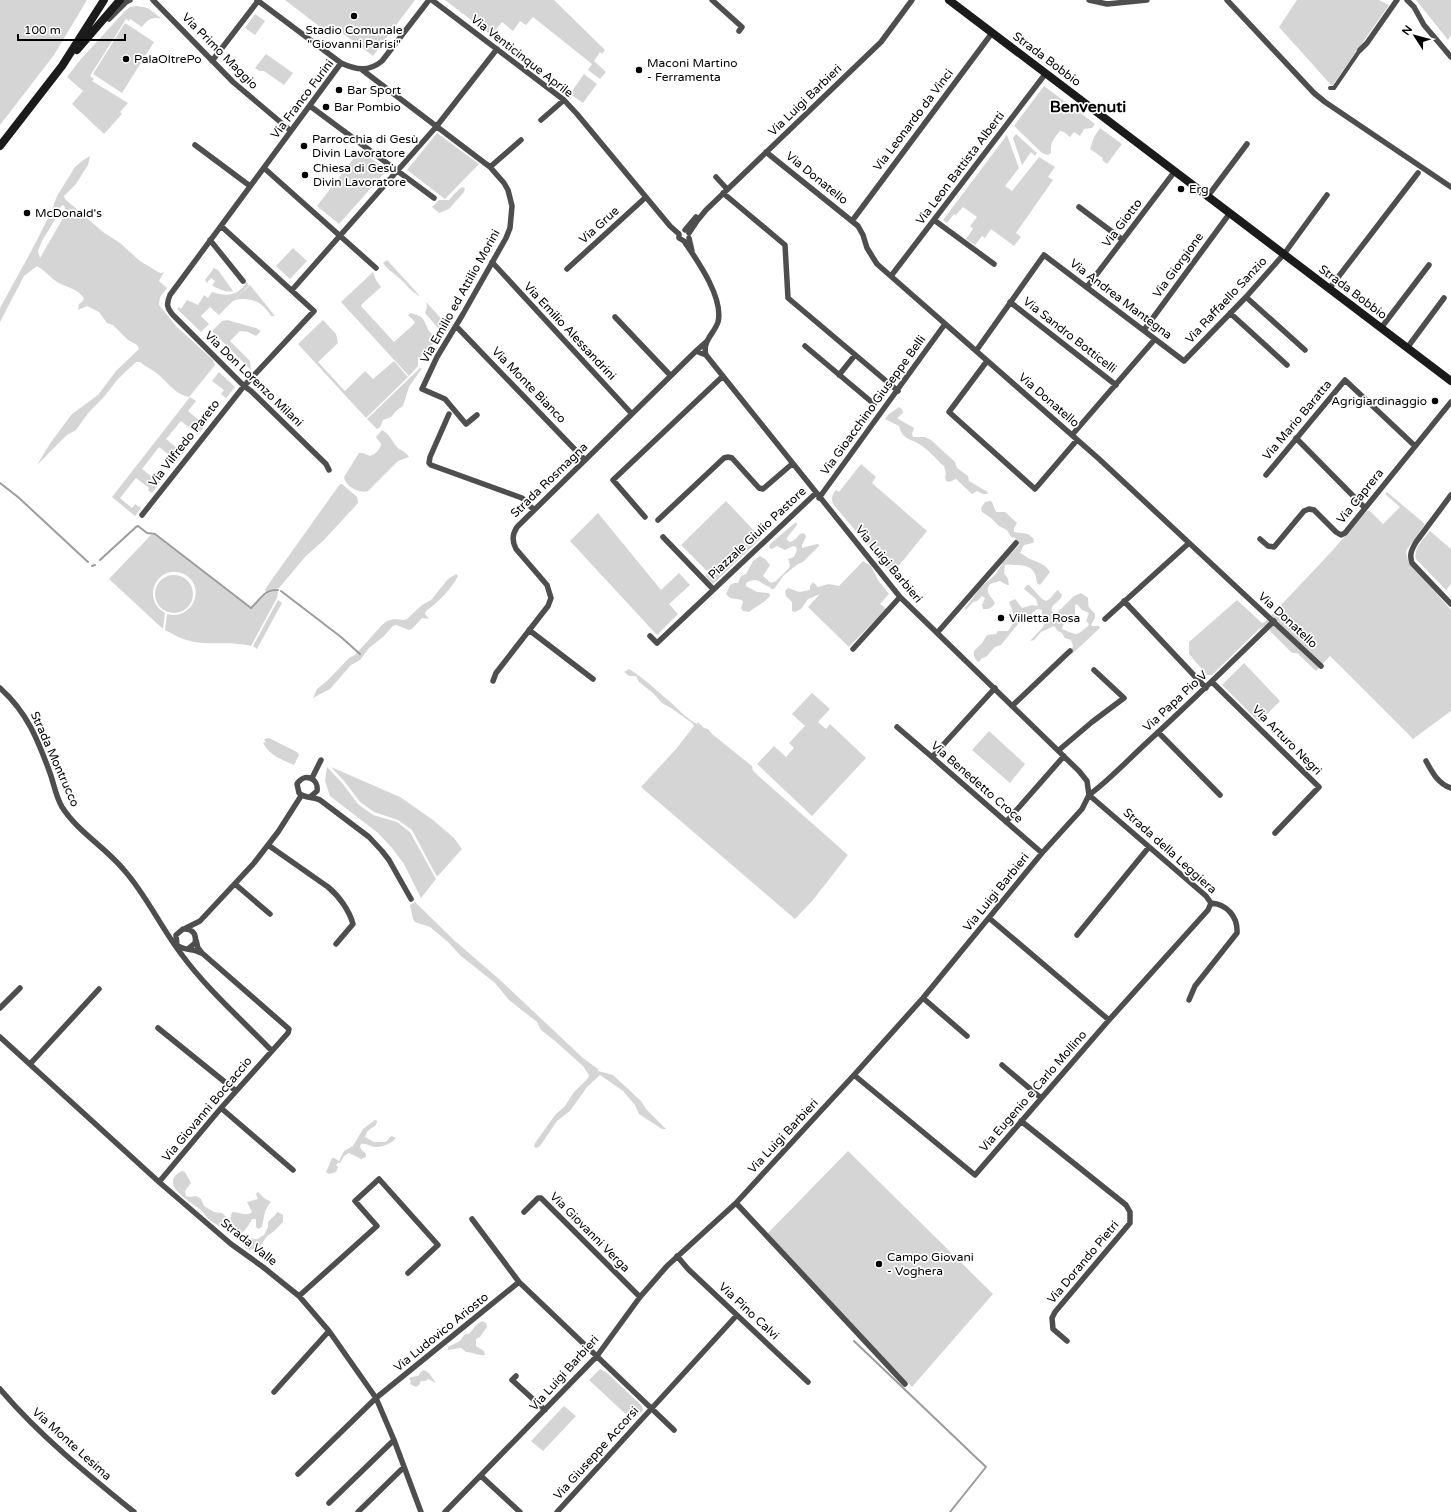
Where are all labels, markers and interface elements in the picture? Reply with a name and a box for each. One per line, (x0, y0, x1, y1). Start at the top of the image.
street label: Via Primo Maggio (179, 10, 261, 92)
marker: Stadio Comunale "Giovanni Parisi" (349, 11, 359, 21)
street label: Via Venticinque Aprile (468, 12, 576, 100)
scale bar (18, 16, 125, 42)
north arrow (1395, 16, 1435, 56)
text: 100 m (24, 23, 61, 37)
place label: Stadio Comunale "Giovanni Parisi" (306, 23, 403, 51)
text: N (1399, 23, 1415, 38)
street label: Strada Bobbio (1010, 29, 1084, 89)
place label: PalaOltrePo (134, 52, 202, 66)
marker: PalaOltrePo (121, 54, 131, 64)
place label: Maconi Martino - Ferramenta (647, 56, 738, 84)
street label: Via Franco Furini (268, 57, 336, 141)
street label: Via Luigi Barbieri (765, 61, 845, 139)
marker: Maconi Martino - Ferramenta (634, 65, 644, 75)
street label: Via Leonardo da Vinci (870, 66, 956, 174)
place label: Bar Sport (347, 83, 402, 97)
marker: Bar Sport (334, 85, 344, 95)
district label: Benvenuti (1050, 97, 1126, 117)
place label: Bar Pombio (334, 100, 401, 114)
marker: Bar Pombio (321, 102, 331, 112)
street label: Via Leon Battista Alberti (913, 109, 1007, 227)
place label: Parrocchia di Gesù Divin Lavoratore (312, 132, 418, 160)
marker: Parrocchia di Gesù Divin Lavoratore (299, 141, 309, 151)
street label: Via Donatello (783, 149, 851, 207)
place label: Chiesa di Gesù Divin Lavoratore (313, 161, 406, 189)
marker: Chiesa di Gesù Divin Lavoratore (300, 170, 310, 180)
place label: Erg (1189, 182, 1209, 196)
marker: Erg (1176, 184, 1186, 194)
street label: Via Giotto (1099, 196, 1145, 250)
street label: Via Grue (576, 203, 622, 247)
place label: McDonald's (35, 206, 102, 220)
marker: McDonald's (22, 208, 32, 218)
street label: Via Emilio ed Attilio Morini (417, 227, 503, 365)
street label: Via Giorgione (1150, 230, 1206, 300)
street label: Via Raffaello Sanzio (1182, 254, 1270, 346)
street label: Via Andrea Mantegna (1067, 256, 1175, 342)
street label: Strada Bobbio (1316, 262, 1390, 322)
street label: Via Emilio Alessandrini (521, 279, 619, 383)
street label: Via Sandro Botticelli (1021, 294, 1119, 376)
street label: Via Don Lorenzo Milani (202, 328, 306, 430)
street label: Via Gioacchino Giuseppe Belli (818, 333, 928, 477)
street label: Via Monte Bianco (489, 344, 569, 426)
street label: Via Donatello (1016, 370, 1082, 430)
street label: Via Mario Baratta (1260, 377, 1334, 463)
place label: Agrigiardinaggio (1331, 394, 1427, 408)
marker: Agrigiardinaggio (1430, 396, 1440, 406)
street label: Via Vilfredo Pareto (146, 397, 222, 489)
street label: Strada Rosmagna (508, 440, 590, 520)
street label: Via Caprera (1334, 466, 1386, 526)
street label: Piazzale Giulio Pastore (705, 484, 809, 582)
street label: Via Luigi Barbieri (853, 523, 925, 605)
street label: Via Donatello (1256, 589, 1320, 651)
place label: Villetta Rosa (1009, 611, 1080, 625)
marker: Villetta Rosa (996, 613, 1006, 623)
street label: Via Papa Pio V (1140, 667, 1211, 734)
street label: Via Arturo Negri (1249, 702, 1325, 778)
street label: Strada Montrucco (28, 709, 82, 809)
street label: Via Benedetto Croce (928, 738, 1026, 826)
street label: Strada della Leggiera (1120, 805, 1220, 897)
street label: Via Luigi Barbieri (960, 850, 1032, 934)
street label: Via Eugenio e Carlo Mollino (976, 1027, 1090, 1155)
street label: Via Giovanni Boccaccio (159, 1054, 255, 1164)
street label: Via Luigi Barbieri (745, 1096, 821, 1176)
street label: Via Giovanni Verga (547, 1189, 633, 1275)
street label: Strada Valle (218, 1216, 280, 1268)
street label: Via Dorando Pietri (1044, 1218, 1122, 1306)
place label: Campo Giovani - Voghera (887, 1250, 974, 1278)
marker: Campo Giovani - Voghera (874, 1259, 884, 1269)
street label: Via Pino Calvi (716, 1280, 782, 1342)
street label: Via Ludovico Ariosto (391, 1290, 491, 1374)
street label: Via Luigi Barbieri (526, 1332, 602, 1414)
street label: Via Giuseppe Accorsi (551, 1404, 641, 1502)
street label: Via Monte Lesima (30, 1405, 114, 1483)

